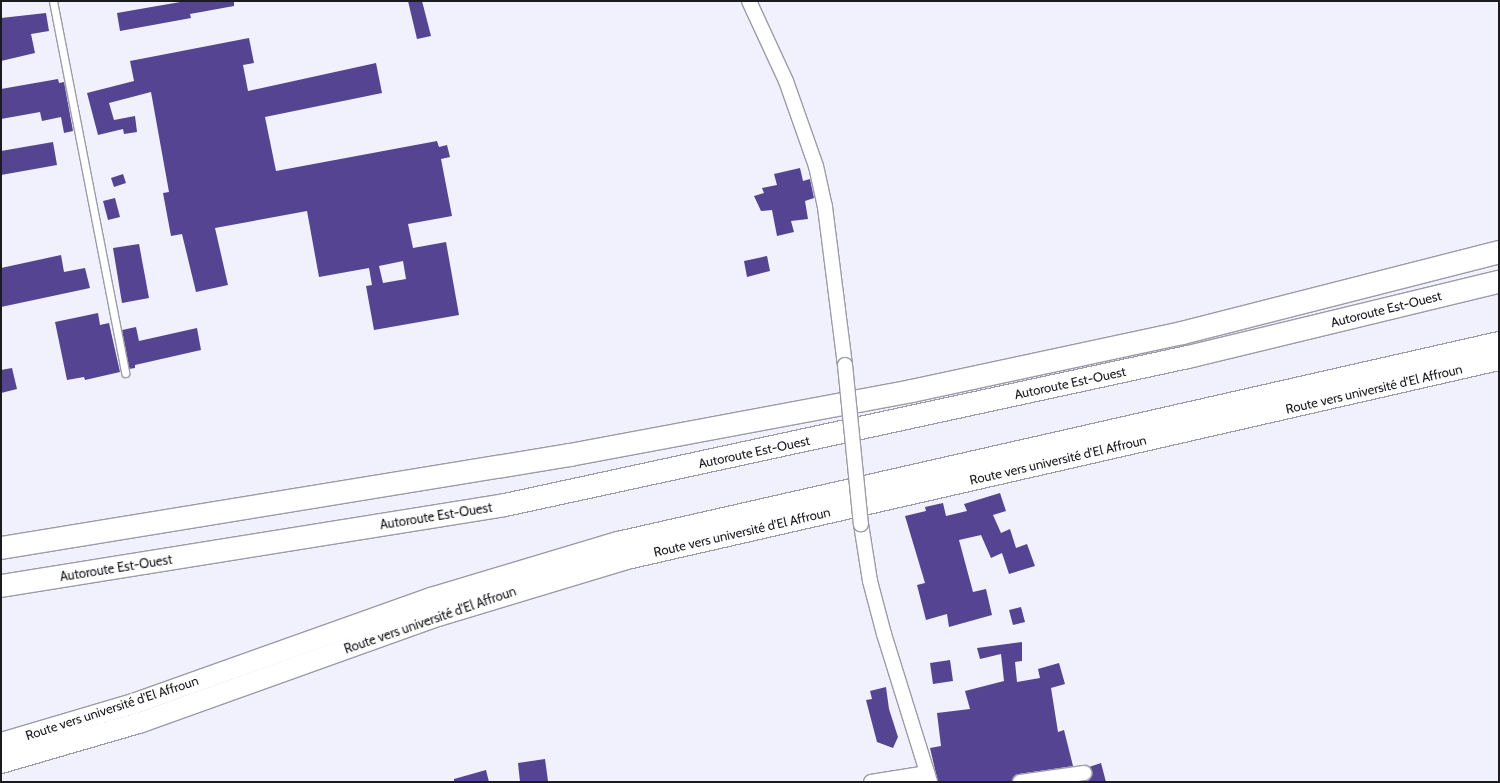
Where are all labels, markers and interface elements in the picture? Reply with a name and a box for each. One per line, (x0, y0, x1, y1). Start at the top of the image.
street label: Autoroute Est-Ouest (1329, 288, 1443, 330)
street label: Route vers université d'El Affroun (1284, 361, 1464, 417)
street label: Autoroute Est-Ouest (1013, 364, 1127, 402)
street label: Route vers université d'El Affroun (968, 432, 1148, 488)
street label: Autoroute Est-Ouest (697, 433, 811, 471)
street label: Autoroute Est-Ouest (379, 499, 493, 533)
street label: Route vers université d'El Affroun (652, 504, 832, 560)
street label: Autoroute Est-Ouest (59, 551, 173, 585)
street label: Route vers université d'El Affroun (342, 583, 518, 657)
street label: Route vers université d'El Affroun (24, 673, 200, 743)

